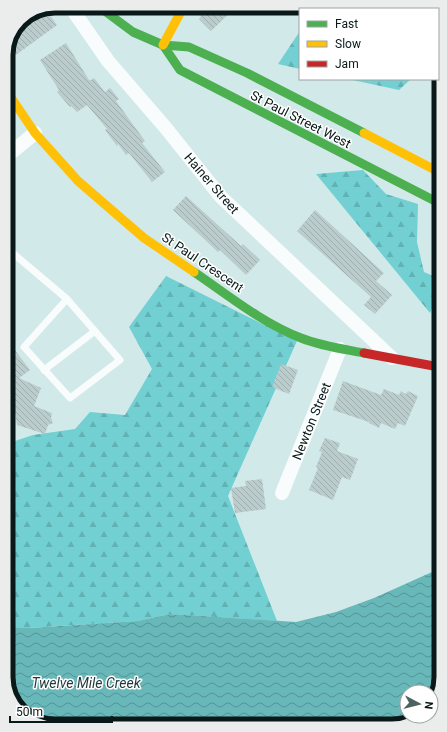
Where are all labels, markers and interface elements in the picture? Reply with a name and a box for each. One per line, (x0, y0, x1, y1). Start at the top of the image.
legend (299, 8, 439, 80)
text: Fast (335, 17, 358, 31)
text: Slow (335, 37, 361, 51)
text: Jam (335, 57, 359, 71)
street label: St Paul Street West (248, 88, 353, 151)
street label: Hainer Street (181, 150, 242, 217)
street label: St Paul Crescent (159, 230, 246, 295)
street label: Newton Street (289, 380, 334, 462)
water label: Twelve Mile Creek (31, 675, 142, 691)
north arrow (399, 684, 439, 724)
scale bar (10, 698, 112, 724)
text: N (421, 701, 435, 710)
text: 50 m (16, 705, 43, 719)

